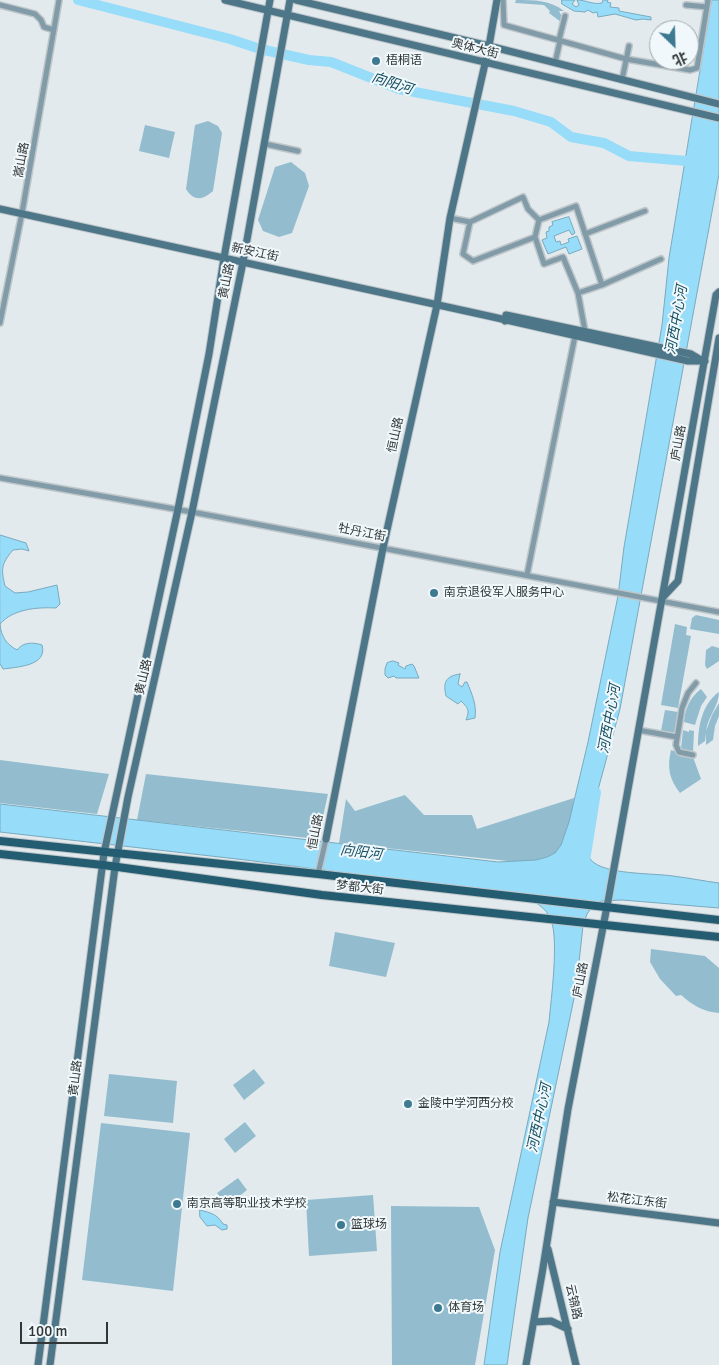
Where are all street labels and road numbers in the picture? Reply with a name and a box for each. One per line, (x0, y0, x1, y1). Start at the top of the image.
street label: 奥体大街 (450, 36, 500, 62)
street label: 嵩山路 (12, 141, 32, 179)
street label: 新安江街 (230, 241, 280, 265)
street label: 黄山路 (216, 262, 238, 300)
street label: 恒山路 (385, 416, 407, 454)
street label: 庐山路 (669, 424, 689, 462)
street label: 牡丹江街 (337, 521, 387, 545)
street label: 黄山路 (133, 658, 155, 696)
street label: 恒山路 (305, 813, 327, 851)
street label: 梦都大街 (335, 878, 385, 898)
street label: 庐山路 (570, 961, 592, 999)
street label: 黄山路 (67, 1059, 85, 1097)
street label: 松花江东街 (606, 1190, 668, 1212)
street label: 云锦路 (562, 1283, 584, 1321)

